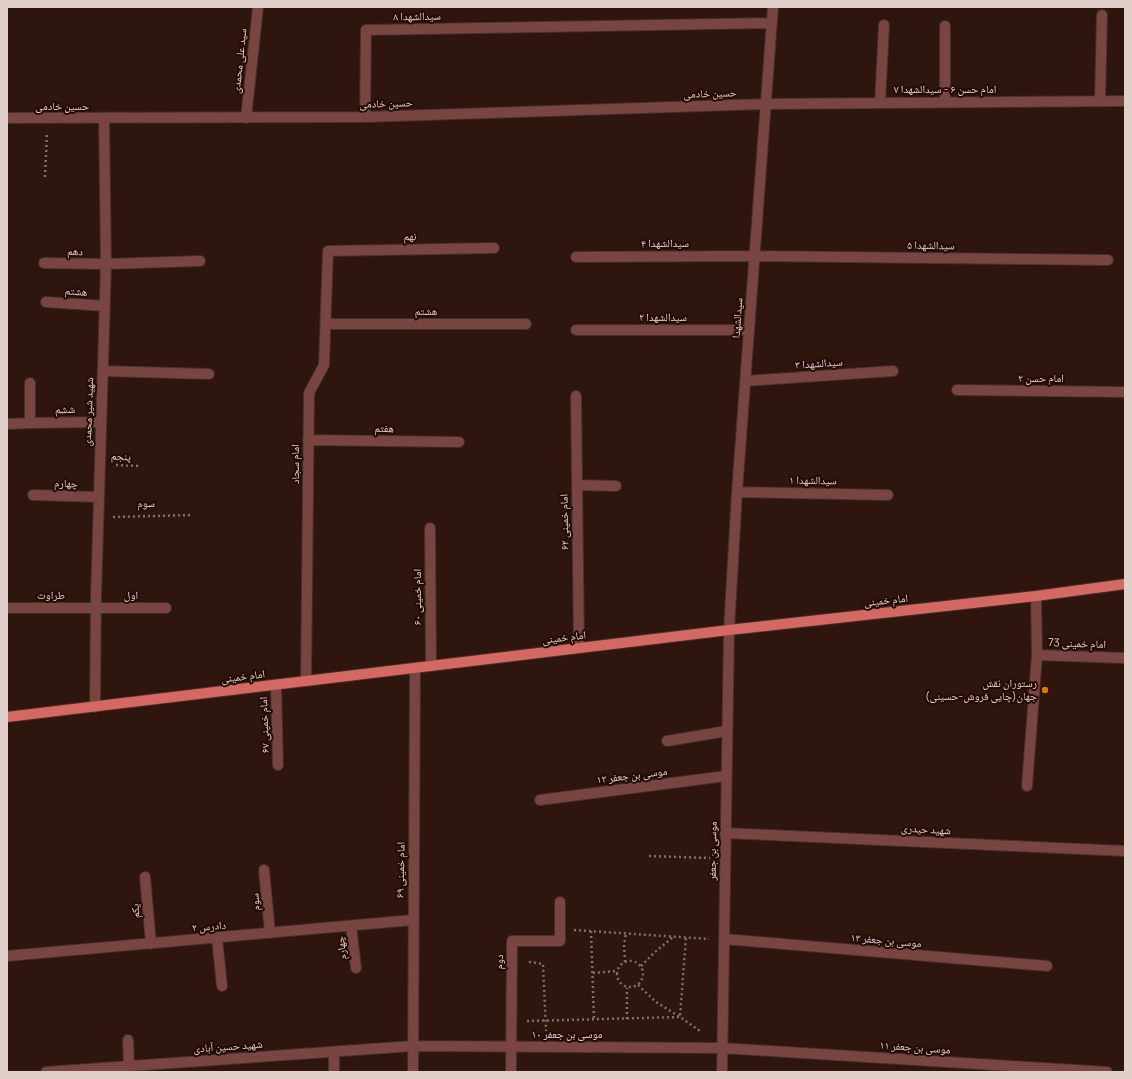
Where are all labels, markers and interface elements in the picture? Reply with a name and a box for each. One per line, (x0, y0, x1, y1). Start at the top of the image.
street label: سیدالشهدا ۸ (393, 10, 441, 24)
street label: سید علی محمدی (230, 28, 250, 94)
street label: امام حسن ۶ - سیدالشهدا ۷ (894, 83, 996, 97)
street label: حسین خادمی (683, 86, 737, 102)
street label: حسین خادمی (359, 96, 413, 112)
street label: حسین خادمی (35, 100, 89, 114)
street label: نهم (403, 230, 417, 244)
street label: سیدالشهدا ۴ (641, 237, 689, 251)
street label: سیدالشهدا ۵ (907, 239, 955, 253)
street label: دهم (67, 245, 83, 259)
street label: هشتم (64, 285, 88, 299)
street label: سیدالشهدا (730, 297, 746, 339)
street label: هشتم (415, 305, 437, 319)
street label: سیدالشهدا ۲ (639, 311, 687, 325)
street label: سیدالشهدا ۳ (795, 356, 843, 372)
street label: امام حسن ۲ (1018, 372, 1064, 386)
street label: شهید شیر محمدی (81, 377, 97, 447)
street label: ششم (55, 403, 75, 417)
street label: هفتم (374, 422, 394, 436)
street label: امام سجاد (289, 444, 303, 484)
street label: پنجم (111, 450, 131, 464)
street label: سیدالشهدا ۱ (789, 474, 837, 488)
street label: چهارم (54, 477, 78, 491)
street label: امام خمینی ۶۲ (558, 494, 572, 550)
street label: سوم (137, 497, 155, 511)
street label: امام خمینی ۶۰ (411, 569, 425, 625)
street label: طراوت (37, 589, 65, 603)
street label: اول (124, 589, 138, 603)
street label: امام خمینی (863, 592, 909, 610)
street label: امام خمینی (541, 629, 587, 647)
street label: امام خمینی 73 (1048, 636, 1106, 652)
street label: امام خمینی (220, 668, 266, 686)
place label: رستوران نقش جهان(چایی فروش-حسینی) (925, 677, 1037, 703)
marker: رستوران نقش جهان(چایی فروش-حسینی) (1040, 685, 1050, 695)
street label: امام خمینی ۶۷ (257, 697, 273, 753)
street label: موسی بن جعفر ۱۲ (596, 765, 668, 787)
street label: موسی بن جعفر (706, 821, 720, 881)
street label: شهید حیدری (901, 822, 951, 838)
street label: امام خمینی ۶۹ (394, 842, 408, 898)
street label: سوم (249, 893, 263, 911)
street label: یکم (129, 903, 143, 919)
street label: دادرس ۲ (191, 919, 227, 935)
street label: موسی بن جعفر ۱۳ (850, 931, 922, 951)
street label: چهارم (334, 935, 350, 961)
street label: دوم (493, 954, 507, 970)
street label: موسی بن جعفر ۱۰ (531, 1028, 603, 1042)
street label: شهید حسین آبادی (193, 1038, 263, 1056)
street label: موسی بن جعفر ۱۱ (879, 1039, 951, 1057)

